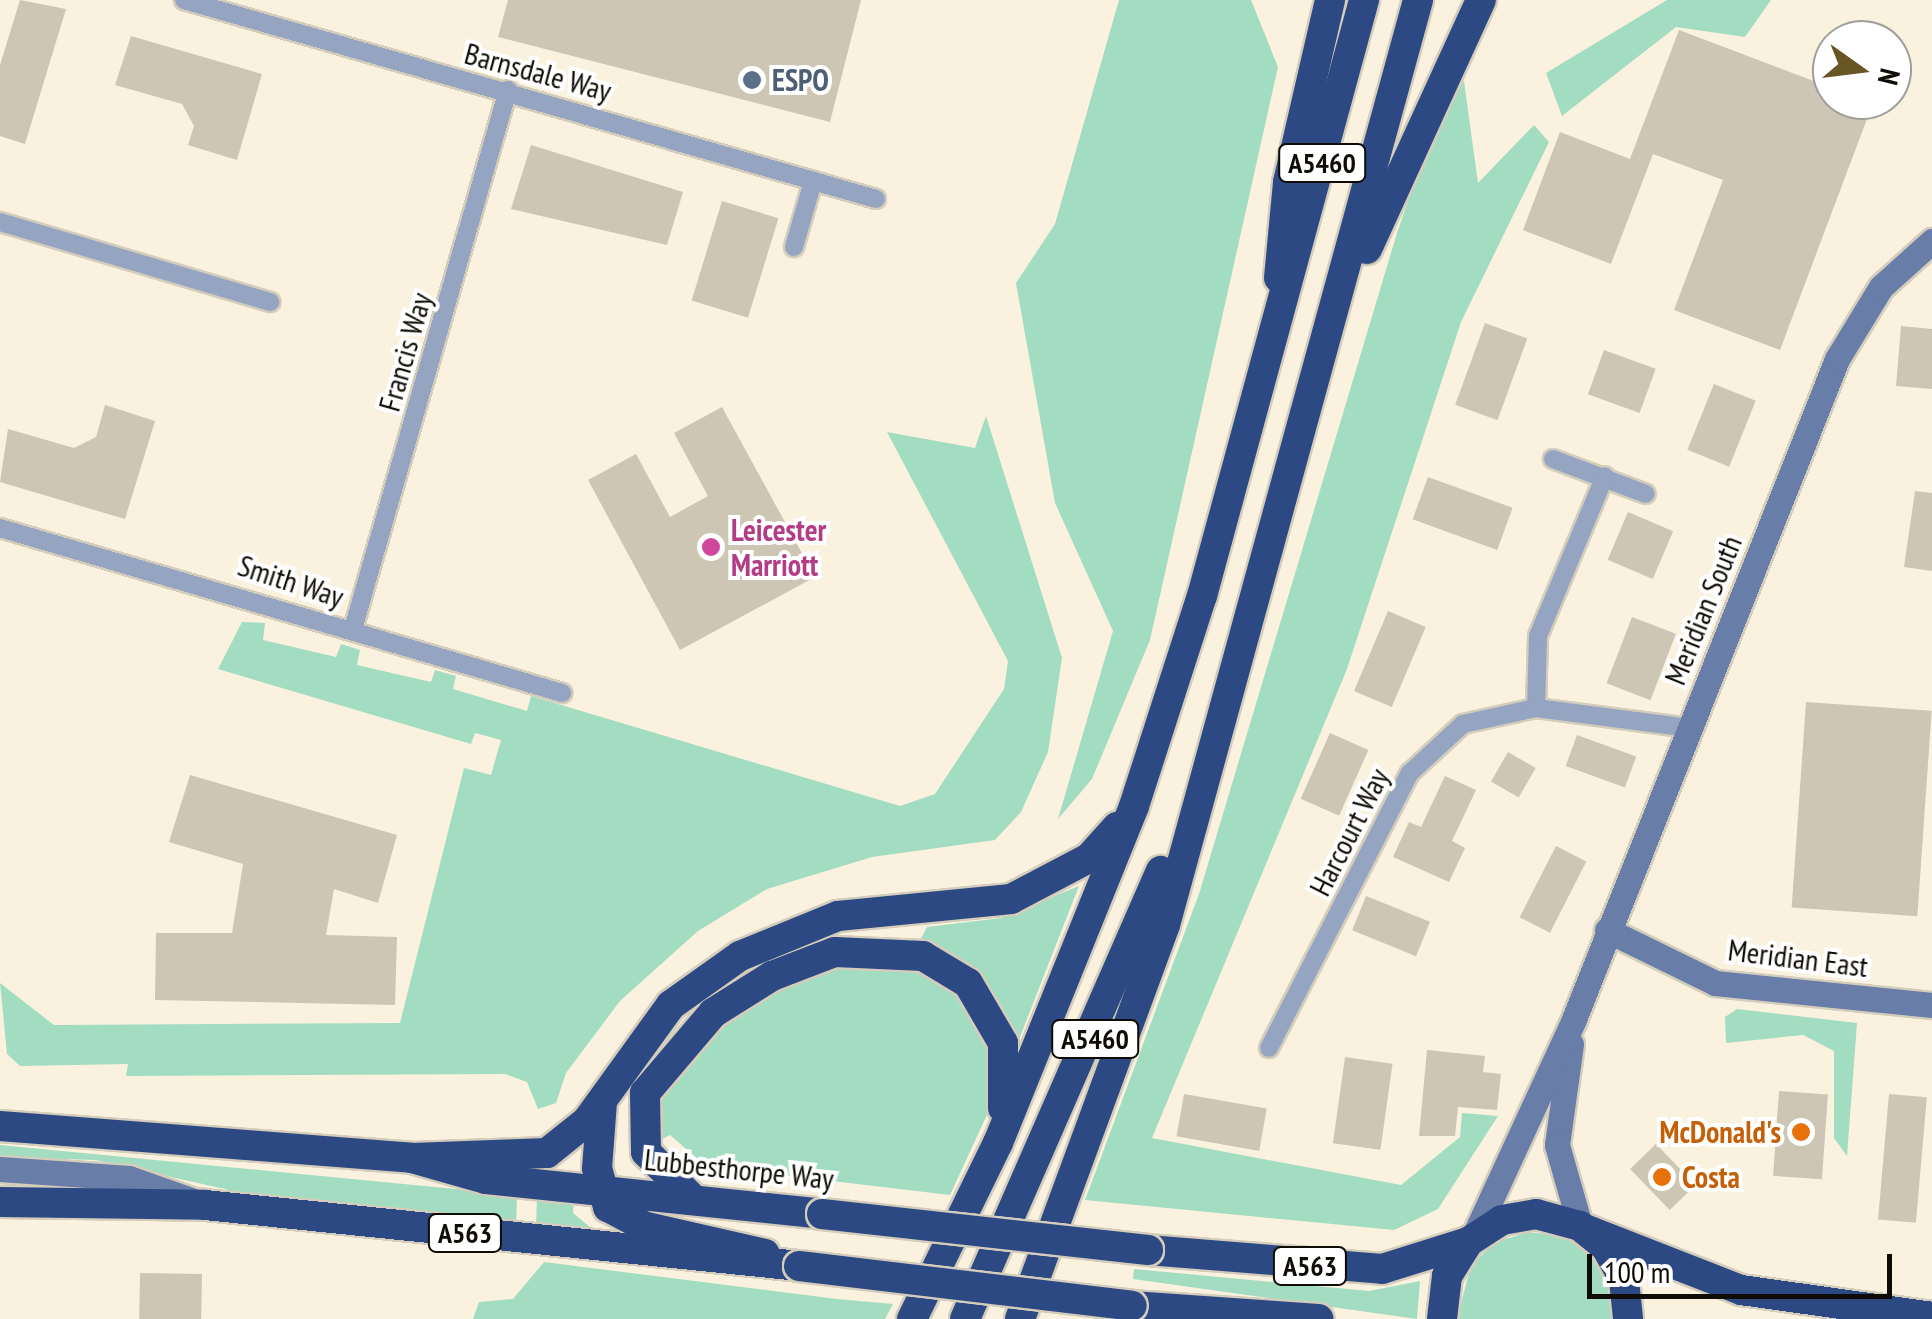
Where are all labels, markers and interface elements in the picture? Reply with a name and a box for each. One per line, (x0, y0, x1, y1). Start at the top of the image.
north arrow (1812, 20, 1912, 120)
street label: Barnsdale Way (461, 35, 615, 109)
place label: ESPO (772, 62, 829, 98)
text: N (1870, 65, 1909, 89)
marker: ESPO (741, 69, 763, 91)
road number: A5460 (1277, 140, 1367, 186)
street label: Francis Way (371, 288, 439, 416)
place label: Leicester Marriott (731, 512, 826, 582)
street label: Meridian South (1657, 530, 1749, 690)
marker: Leicester Marriott (700, 536, 722, 558)
street label: Smith Way (234, 547, 348, 615)
street label: Harcourt Way (1302, 762, 1396, 902)
street label: Meridian East (1726, 932, 1870, 984)
road number: A5460 (1050, 1016, 1140, 1062)
place label: McDonald's (1660, 1114, 1781, 1150)
marker: McDonald's (1790, 1121, 1812, 1143)
street label: Lubbesthorpe Way (642, 1141, 836, 1197)
place label: Costa (1682, 1159, 1740, 1195)
marker: Costa (1651, 1166, 1673, 1188)
road number: A563 (428, 1210, 502, 1256)
scale bar (1592, 1234, 1897, 1296)
road number: A563 (1272, 1243, 1348, 1289)
text: 100 m (1604, 1252, 1670, 1291)

